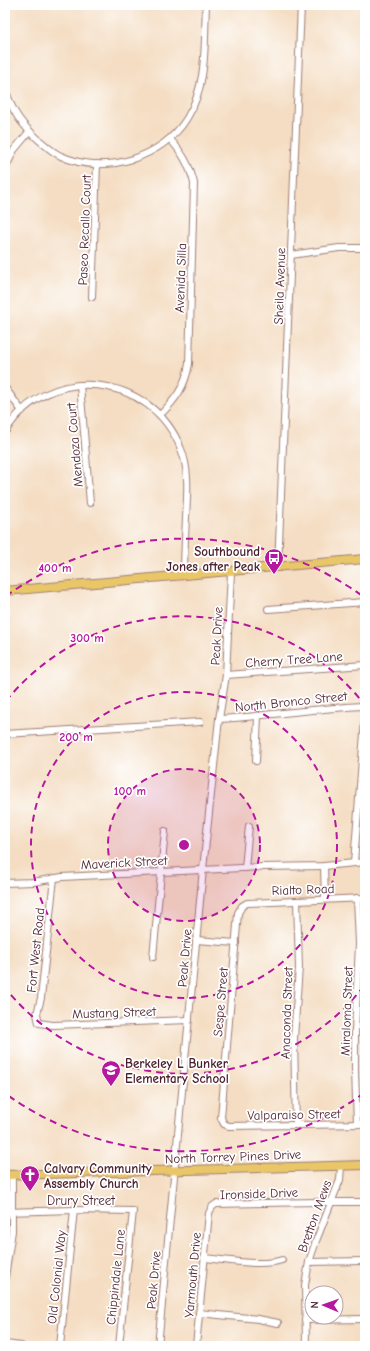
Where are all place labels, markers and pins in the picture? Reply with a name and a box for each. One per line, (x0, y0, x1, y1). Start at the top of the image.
place label: Southbound Jones after Peak (166, 544, 261, 574)
bus stop icon: Southbound Jones after Peak (263, 547, 285, 575)
centre of rings (177, 838, 191, 852)
place label: Berkeley L Bunker Elementary School (125, 1056, 229, 1086)
school or university icon: Berkeley L Bunker Elementary School (100, 1059, 122, 1087)
place label: Calvary Community Assembly Church (44, 1161, 152, 1191)
church icon: Calvary Community Assembly Church (19, 1164, 41, 1192)

